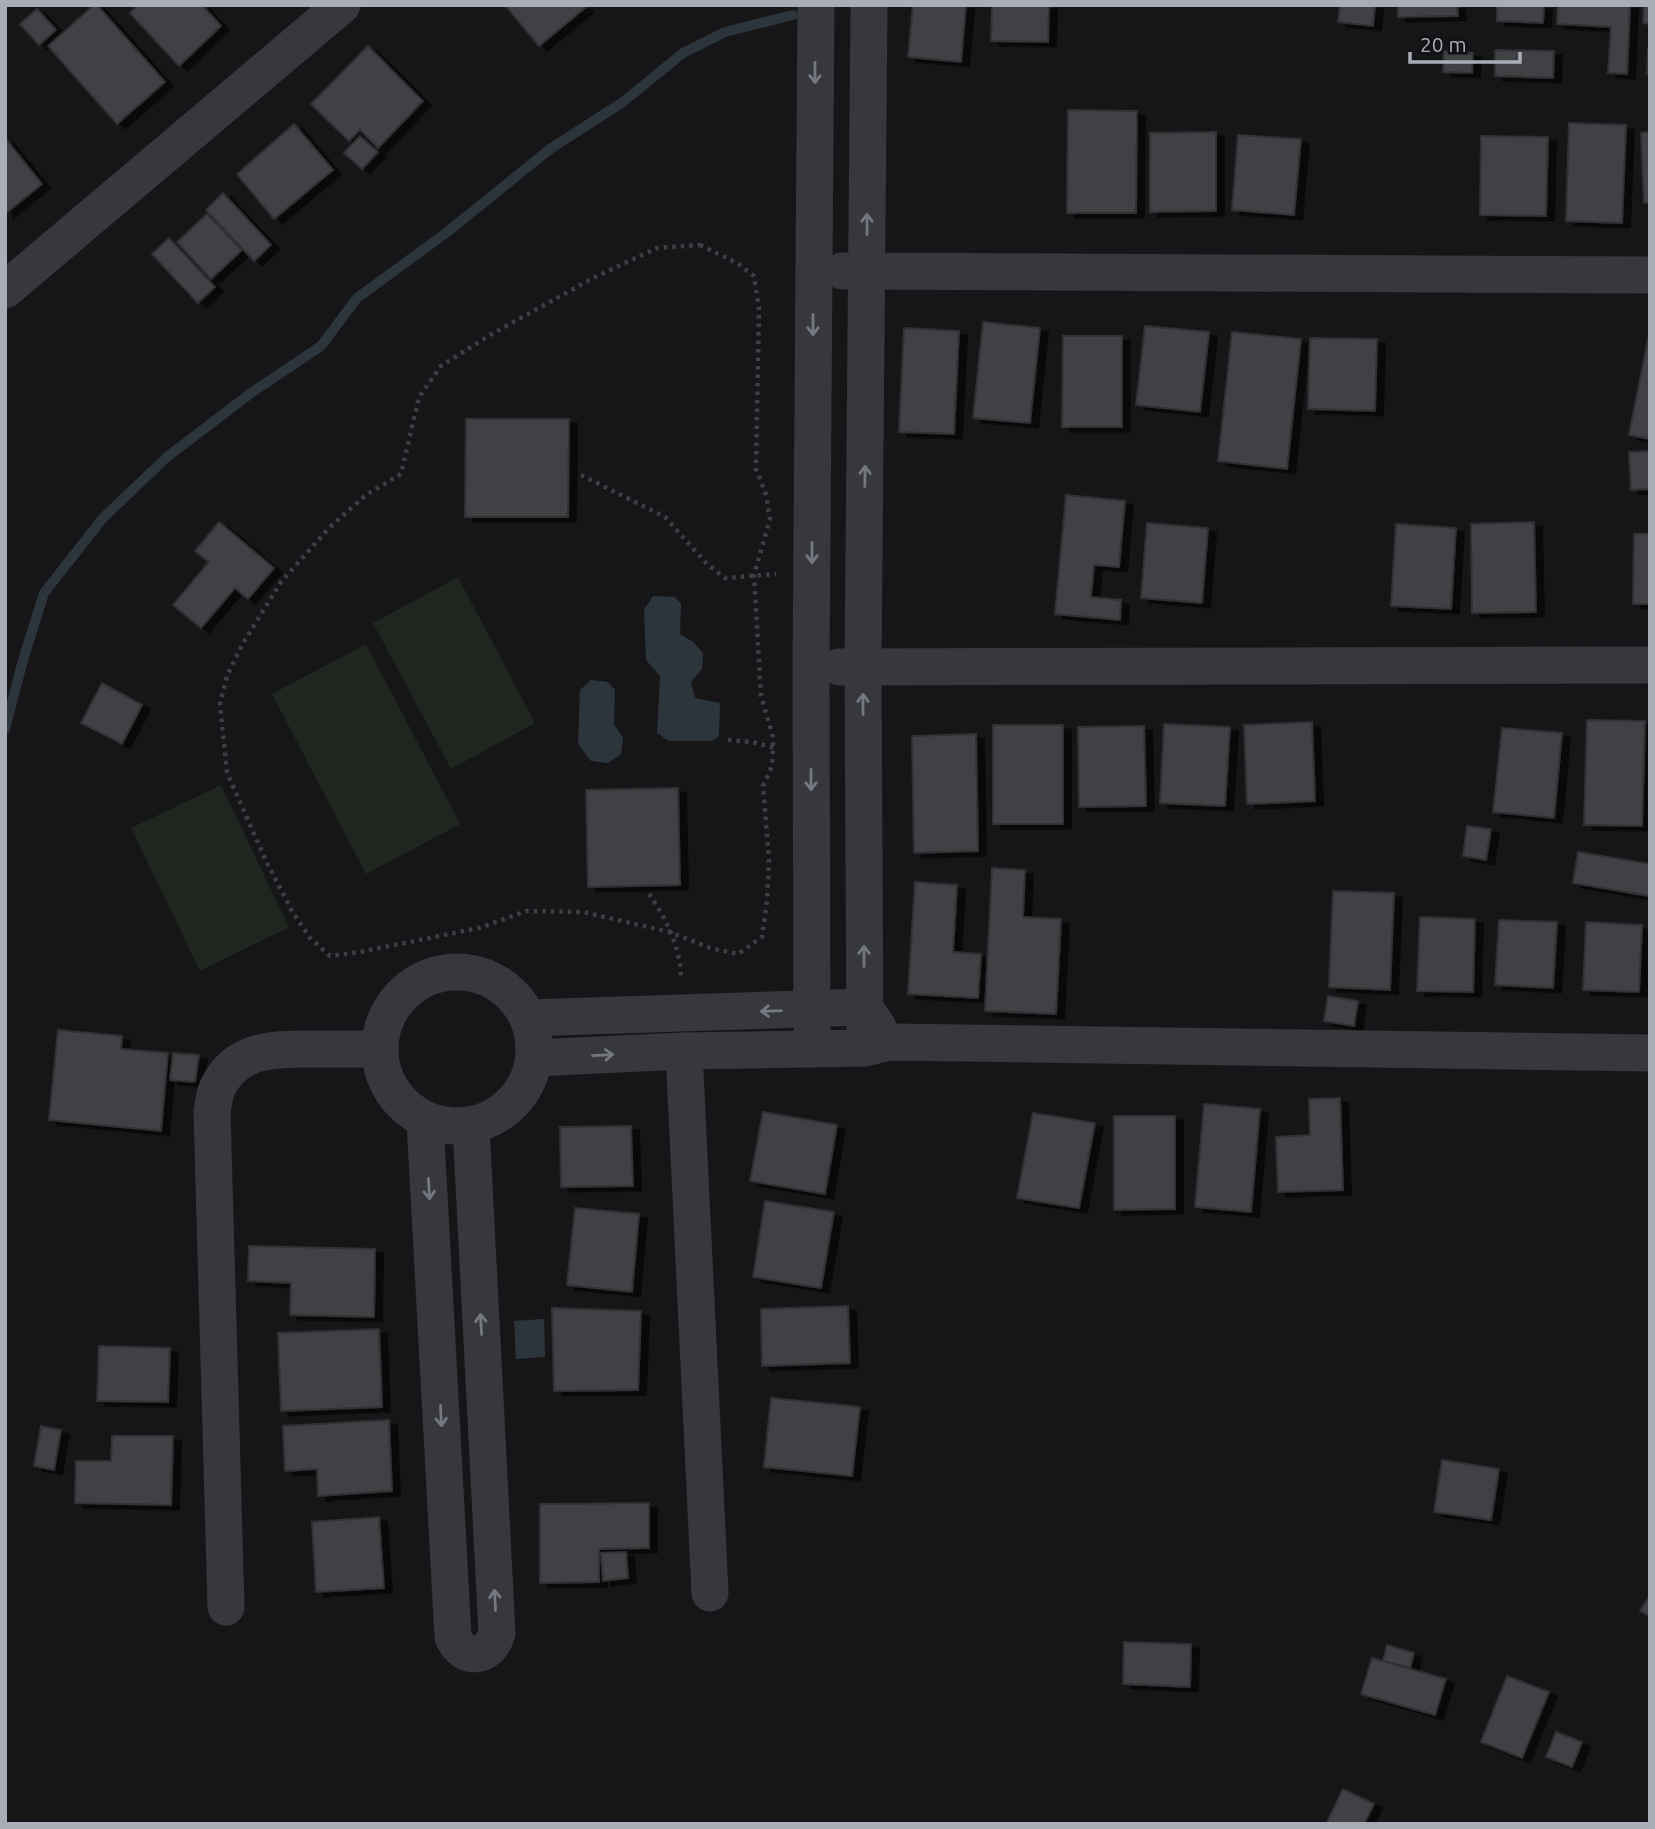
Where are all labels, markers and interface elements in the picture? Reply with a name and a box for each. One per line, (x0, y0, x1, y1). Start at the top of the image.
scale bar (1410, 21, 1520, 65)
text: 20 m (1420, 32, 1467, 56)
one-way arrow (808, 62, 822, 85)
one-way arrow (860, 213, 874, 236)
one-way arrow (806, 314, 820, 337)
one-way arrow (858, 465, 872, 488)
one-way arrow (805, 541, 819, 564)
one-way arrow (856, 692, 870, 715)
one-way arrow (804, 769, 818, 792)
one-way arrow (857, 944, 871, 967)
one-way arrow (760, 1004, 783, 1017)
one-way arrow (591, 1048, 613, 1061)
one-way arrow (423, 1177, 436, 1200)
one-way arrow (474, 1313, 487, 1336)
one-way arrow (435, 1405, 448, 1427)
one-way arrow (488, 1590, 501, 1612)

